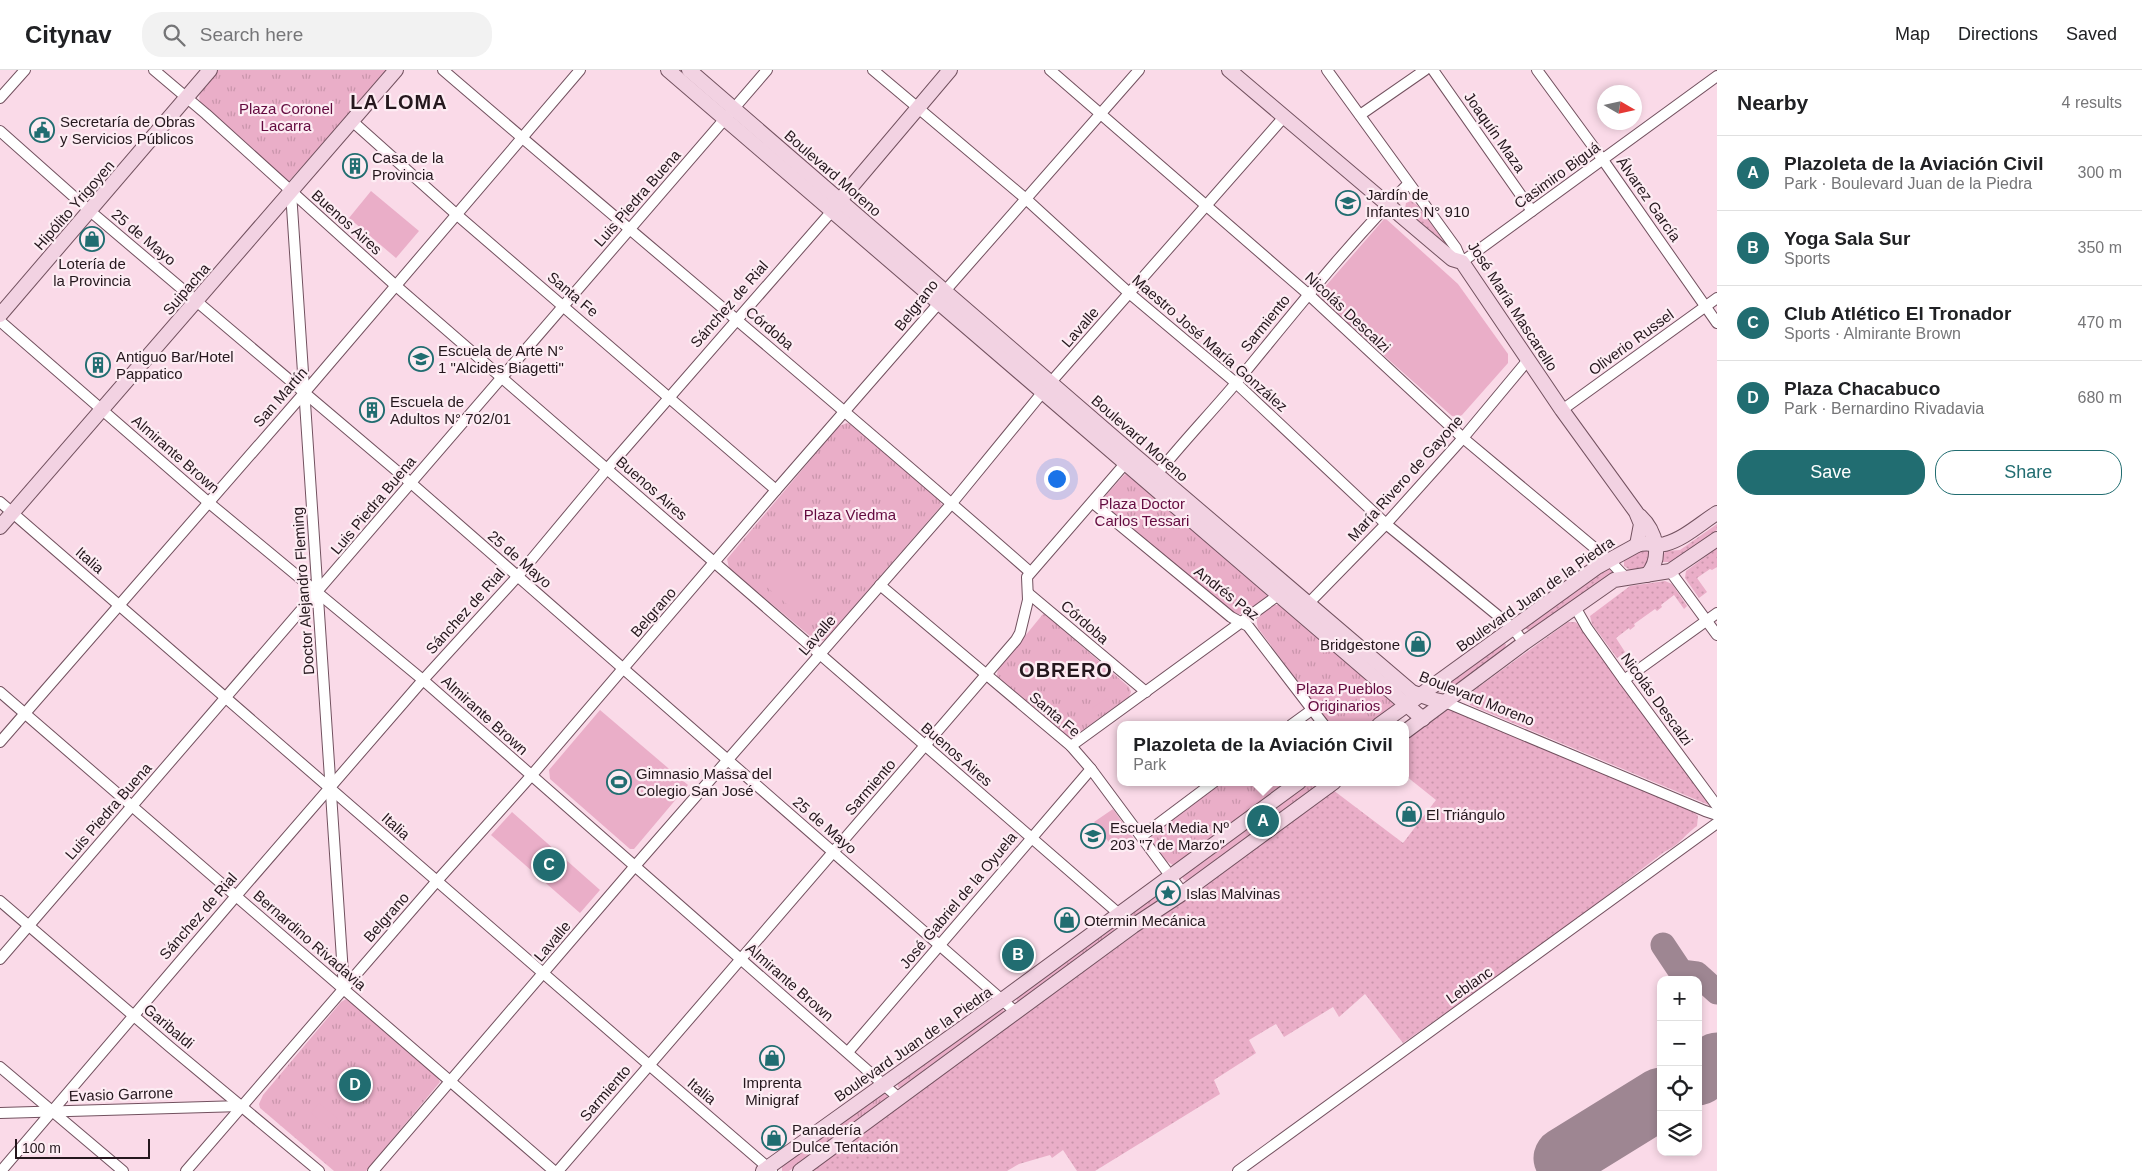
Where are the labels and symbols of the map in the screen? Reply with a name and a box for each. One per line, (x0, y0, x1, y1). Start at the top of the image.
north arrow (1597, 85, 1642, 130)
street label: Joaquín Maza (1461, 89, 1529, 176)
district label: LA LOMA (350, 91, 448, 113)
park label: Plaza Coronel Lacarra (239, 100, 333, 134)
place label: Secretaría de Obras y Servicios Públicos (60, 113, 195, 147)
public building icon: Secretaría de Obras y Servicios Públicos (29, 117, 55, 143)
street label: Boulevard Moreno (781, 126, 885, 220)
street label: Casimiro Biguá (1511, 138, 1604, 212)
street label: Luis Piedra Buena (590, 146, 684, 250)
place label: Casa de la Provincia (372, 149, 444, 183)
building icon: Casa de la Provincia (342, 153, 368, 179)
street label: Álvarez García (1614, 153, 1685, 245)
street label: Hipólito Yrigoyen (30, 157, 118, 253)
street label: Buenos Aires (308, 186, 386, 258)
place label: Jardín de Infantes N° 910 (1366, 186, 1470, 220)
school or university icon: Jardín de Infantes N° 910 (1335, 190, 1361, 216)
street label: 25 de Mayo (109, 205, 179, 269)
shop icon: Lotería de la Provincia (79, 226, 105, 252)
street label: José María Mascarello (1465, 238, 1561, 374)
place label: Lotería de la Provincia (53, 255, 131, 289)
street label: Sánchez de Rial (687, 257, 771, 351)
street label: Suipacha (159, 259, 213, 318)
street label: Santa Fe (544, 268, 602, 320)
street label: Nicolás Descalzi (1302, 268, 1394, 356)
street label: Maestro José María González (1129, 271, 1291, 415)
street label: Belgrano (891, 276, 941, 334)
street label: Sarmiento (1237, 291, 1293, 355)
street label: Córdoba (742, 303, 798, 353)
street label: Lavalle (1058, 303, 1102, 351)
street label: Oliverio Russel (1585, 305, 1677, 379)
place label: Escuela de Arte N° 1 "Alcides Biagetti" (438, 342, 564, 376)
school or university icon: Escuela de Arte N° 1 "Alcides Biagetti" (408, 346, 434, 372)
place label: Antiguo Bar/Hotel Pappatico (116, 348, 234, 382)
building icon: Antiguo Bar/Hotel Pappatico (85, 352, 111, 378)
street label: San Martín (250, 364, 310, 430)
street label: Boulevard Moreno (1088, 391, 1192, 485)
place label: Escuela de Adultos N° 702/01 (390, 393, 511, 427)
building icon: Escuela de Adultos N° 702/01 (359, 397, 385, 423)
street label: Almirante Brown (129, 411, 223, 497)
street label: María Rivero de Gayone (1344, 412, 1466, 544)
street label: Luis Piedra Buena (327, 452, 419, 557)
street label: Buenos Aires (613, 453, 691, 523)
your location (1044, 466, 1070, 492)
park label: Plaza Doctor Carlos Tessari (1095, 495, 1189, 529)
street label: Doctor Alejandro Fleming (289, 506, 317, 676)
park label: Plaza Viedma (804, 506, 897, 523)
street label: 25 de Mayo (485, 527, 555, 591)
street label: Boulevard Juan de la Piedra (1453, 533, 1618, 655)
street label: Italia (72, 543, 108, 577)
street label: Andrés Paz (1191, 562, 1263, 624)
street label: Sánchez de Rial (422, 565, 508, 657)
street label: Belgrano (627, 584, 679, 640)
street label: Córdoba (1058, 597, 1113, 648)
street label: Lavalle (795, 611, 839, 659)
shop icon: Bridgestone (1405, 631, 1431, 657)
place label: Bridgestone (1320, 636, 1400, 653)
street label: Nicolás Descalzi (1618, 649, 1696, 749)
district label: OBRERO (1019, 659, 1113, 681)
street label: Boulevard Moreno (1417, 667, 1537, 729)
street label: Almirante Brown (438, 672, 532, 758)
park label: Plaza Pueblos Originarios (1296, 680, 1392, 714)
street label: Santa Fe (1026, 688, 1084, 740)
street label: Buenos Aires (918, 719, 996, 789)
street label: Sarmiento (841, 756, 899, 818)
street label: Luis Piedra Buena (61, 759, 155, 863)
place label: Gimnasio Massa del Colegio San José (636, 765, 772, 799)
sports icon: Gimnasio Massa del Colegio San José (606, 769, 632, 795)
street label: 25 de Mayo (790, 793, 860, 857)
shop icon: El Triángulo (1396, 801, 1422, 827)
pin: A (1247, 802, 1279, 840)
place label: El Triángulo (1426, 806, 1505, 823)
street label: Italia (379, 809, 414, 843)
place label: Escuela Media Nº 203 "7 de Marzo" (1110, 819, 1229, 853)
school or university icon: Escuela Media Nº 203 "7 de Marzo" (1080, 823, 1106, 849)
street label: José Gabriel de la Oyuela (896, 828, 1020, 972)
pin: C (533, 846, 565, 884)
street label: Sánchez de Rial (156, 869, 240, 963)
place icon: Islas Malvinas (1155, 880, 1181, 906)
place label: Islas Malvinas (1186, 885, 1280, 902)
street label: Bernardino Rivadavia (250, 887, 370, 994)
street label: Belgrano (360, 889, 412, 945)
shop icon: Otermin Mecánica (1054, 907, 1080, 933)
place label: Otermin Mecánica (1084, 912, 1206, 929)
street label: Lavalle (530, 917, 574, 965)
pin: B (1002, 936, 1034, 974)
street label: Almirante Brown (743, 939, 837, 1025)
street label: Leblanc (1443, 963, 1496, 1007)
street label: Boulevard Juan de la Piedra (831, 983, 996, 1105)
street label: Garibaldi (141, 1000, 197, 1052)
shop icon: Imprenta Minigraf (759, 1045, 785, 1071)
street label: Sarmiento (576, 1062, 634, 1124)
pin: D (339, 1066, 371, 1104)
street label: Italia (684, 1074, 720, 1108)
place label: Imprenta Minigraf (742, 1074, 802, 1108)
street label: Evasio Garrone (69, 1084, 173, 1104)
place label: Panadería Dulce Tentación (792, 1121, 898, 1155)
shop icon: Panadería Dulce Tentación (761, 1125, 787, 1151)
scale bar (15, 1136, 150, 1159)

